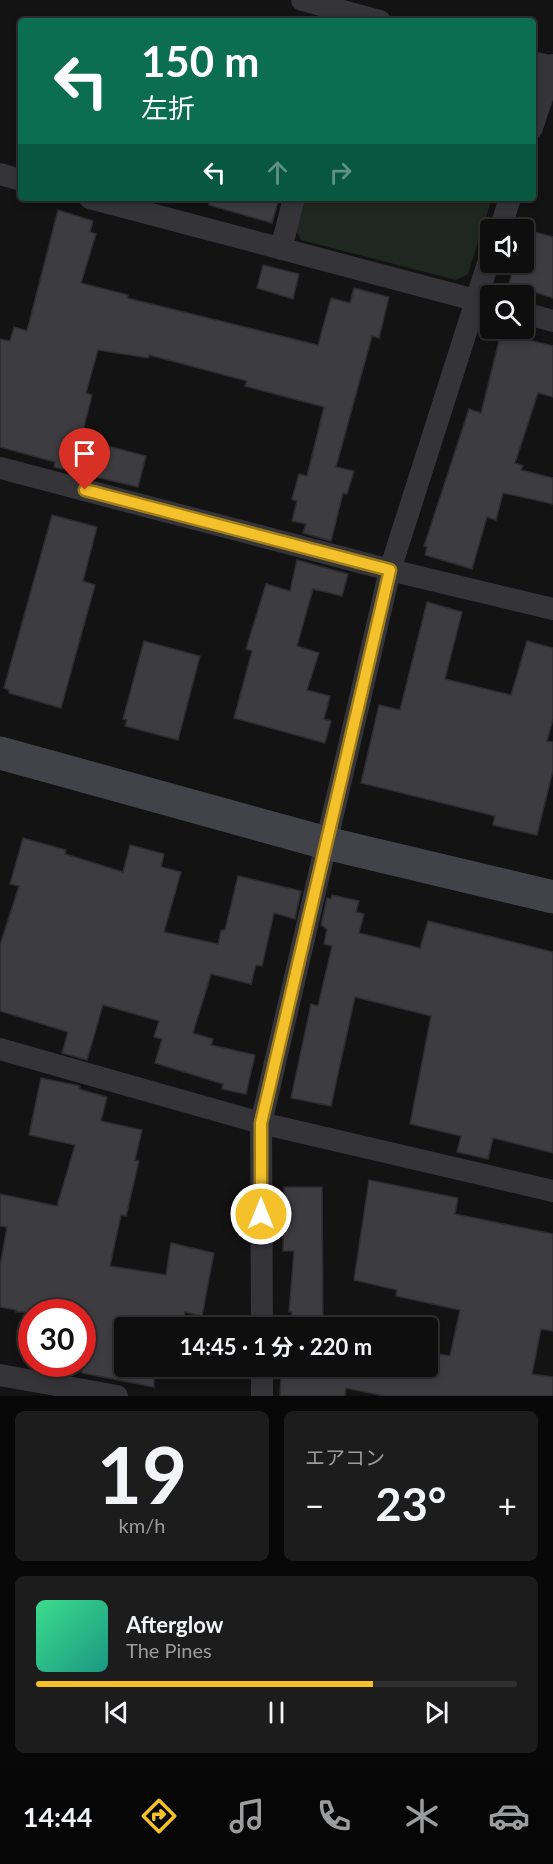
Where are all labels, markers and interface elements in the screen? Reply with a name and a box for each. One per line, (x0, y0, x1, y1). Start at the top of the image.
text: 150 m (141, 36, 259, 86)
icon: left (42, 42, 120, 120)
text: 左折 (141, 91, 195, 124)
icon: left (198, 156, 231, 189)
icon: ahead (261, 156, 294, 189)
icon: right (324, 156, 357, 189)
map controls (480, 219, 534, 339)
button: sound (480, 219, 534, 273)
button: search (480, 285, 534, 339)
pin (59, 428, 110, 490)
icon: arrive (68, 437, 101, 470)
position arrow (229, 1182, 293, 1246)
speed limit sign: 30 (18, 1299, 96, 1377)
text: 14:45 · 1 分 · 220 m (180, 1333, 372, 1360)
text: 19 (97, 1427, 187, 1521)
text: エアコン (305, 1445, 385, 1469)
text: 23° (376, 1477, 446, 1531)
text: − (305, 1485, 324, 1525)
text: + (498, 1485, 517, 1525)
text: km/h (119, 1513, 165, 1537)
text: Afterglow (126, 1611, 223, 1638)
text: The Pines (126, 1638, 212, 1662)
icon: previous (100, 1696, 133, 1729)
icon: pause (260, 1696, 293, 1729)
icon: next (420, 1696, 453, 1729)
icon: directions (138, 1795, 180, 1837)
icon: music (226, 1795, 268, 1837)
icon: phone (313, 1795, 355, 1837)
icon: climate (401, 1795, 443, 1837)
icon: car (488, 1795, 530, 1837)
text: 14:44 (23, 1800, 92, 1833)

